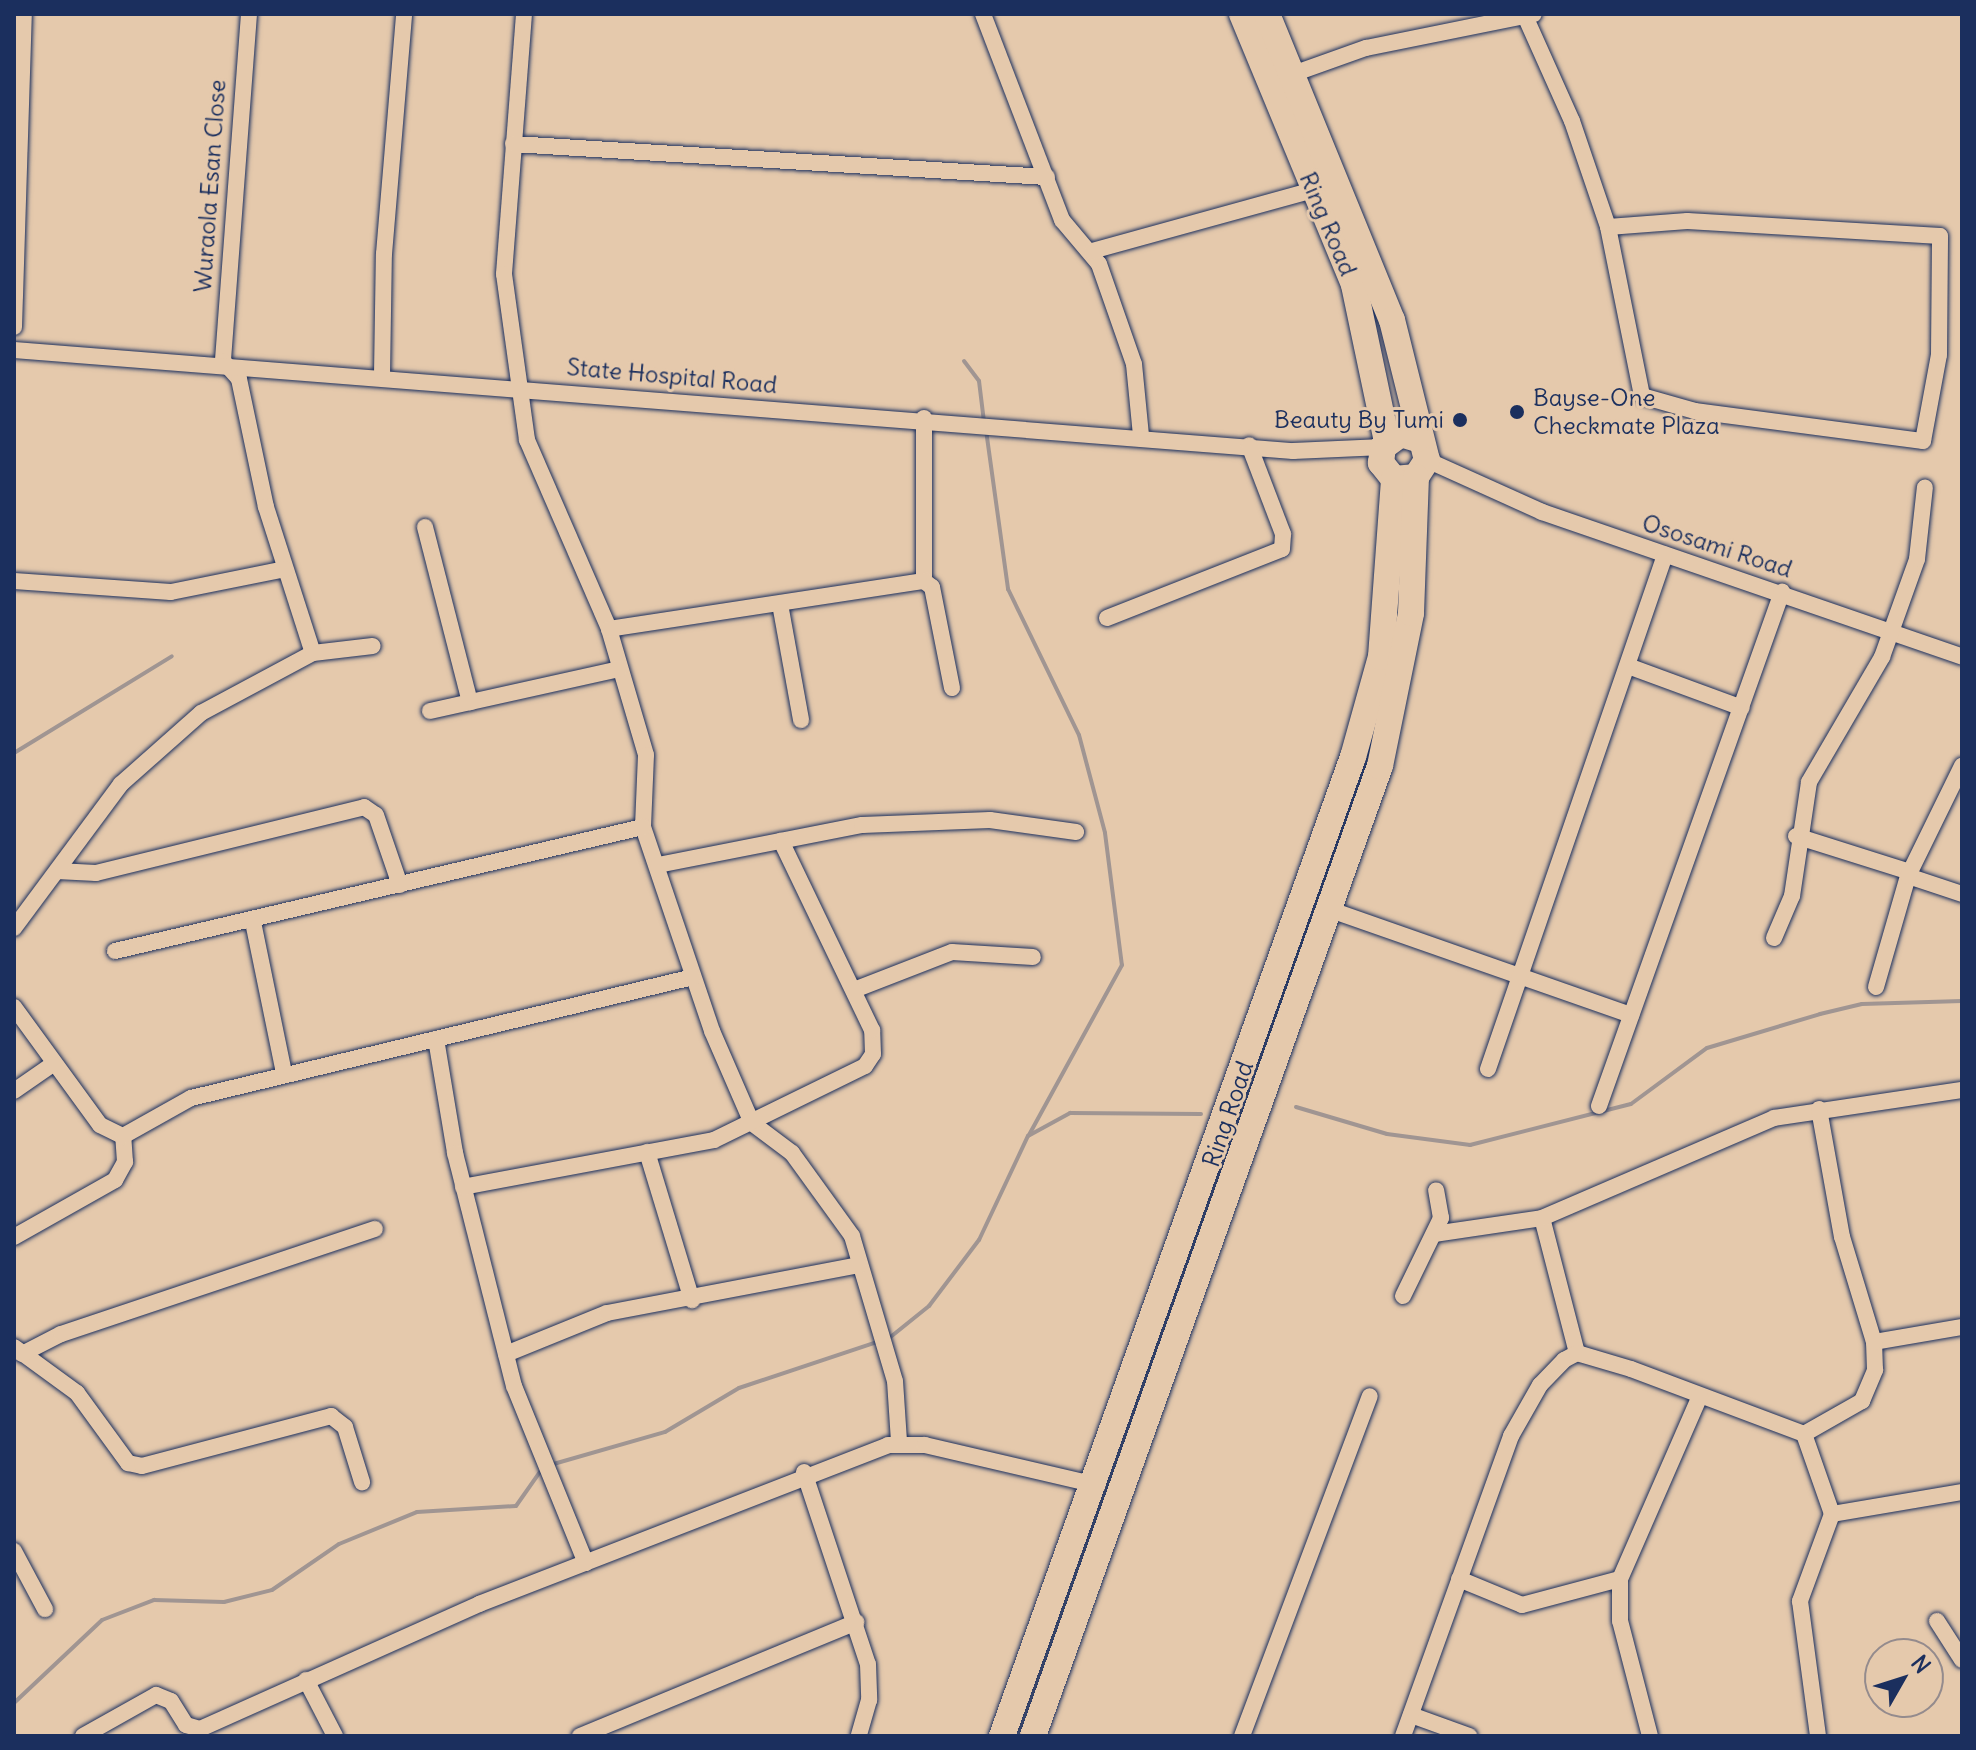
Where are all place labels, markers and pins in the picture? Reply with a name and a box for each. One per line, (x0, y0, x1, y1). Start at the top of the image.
place label: Bayse-One Checkmate Plaza (1533, 384, 1720, 440)
marker: Bayse-One Checkmate Plaza (1508, 403, 1526, 421)
place label: Beauty By Tumi (1274, 406, 1444, 434)
marker: Beauty By Tumi (1451, 411, 1469, 429)

